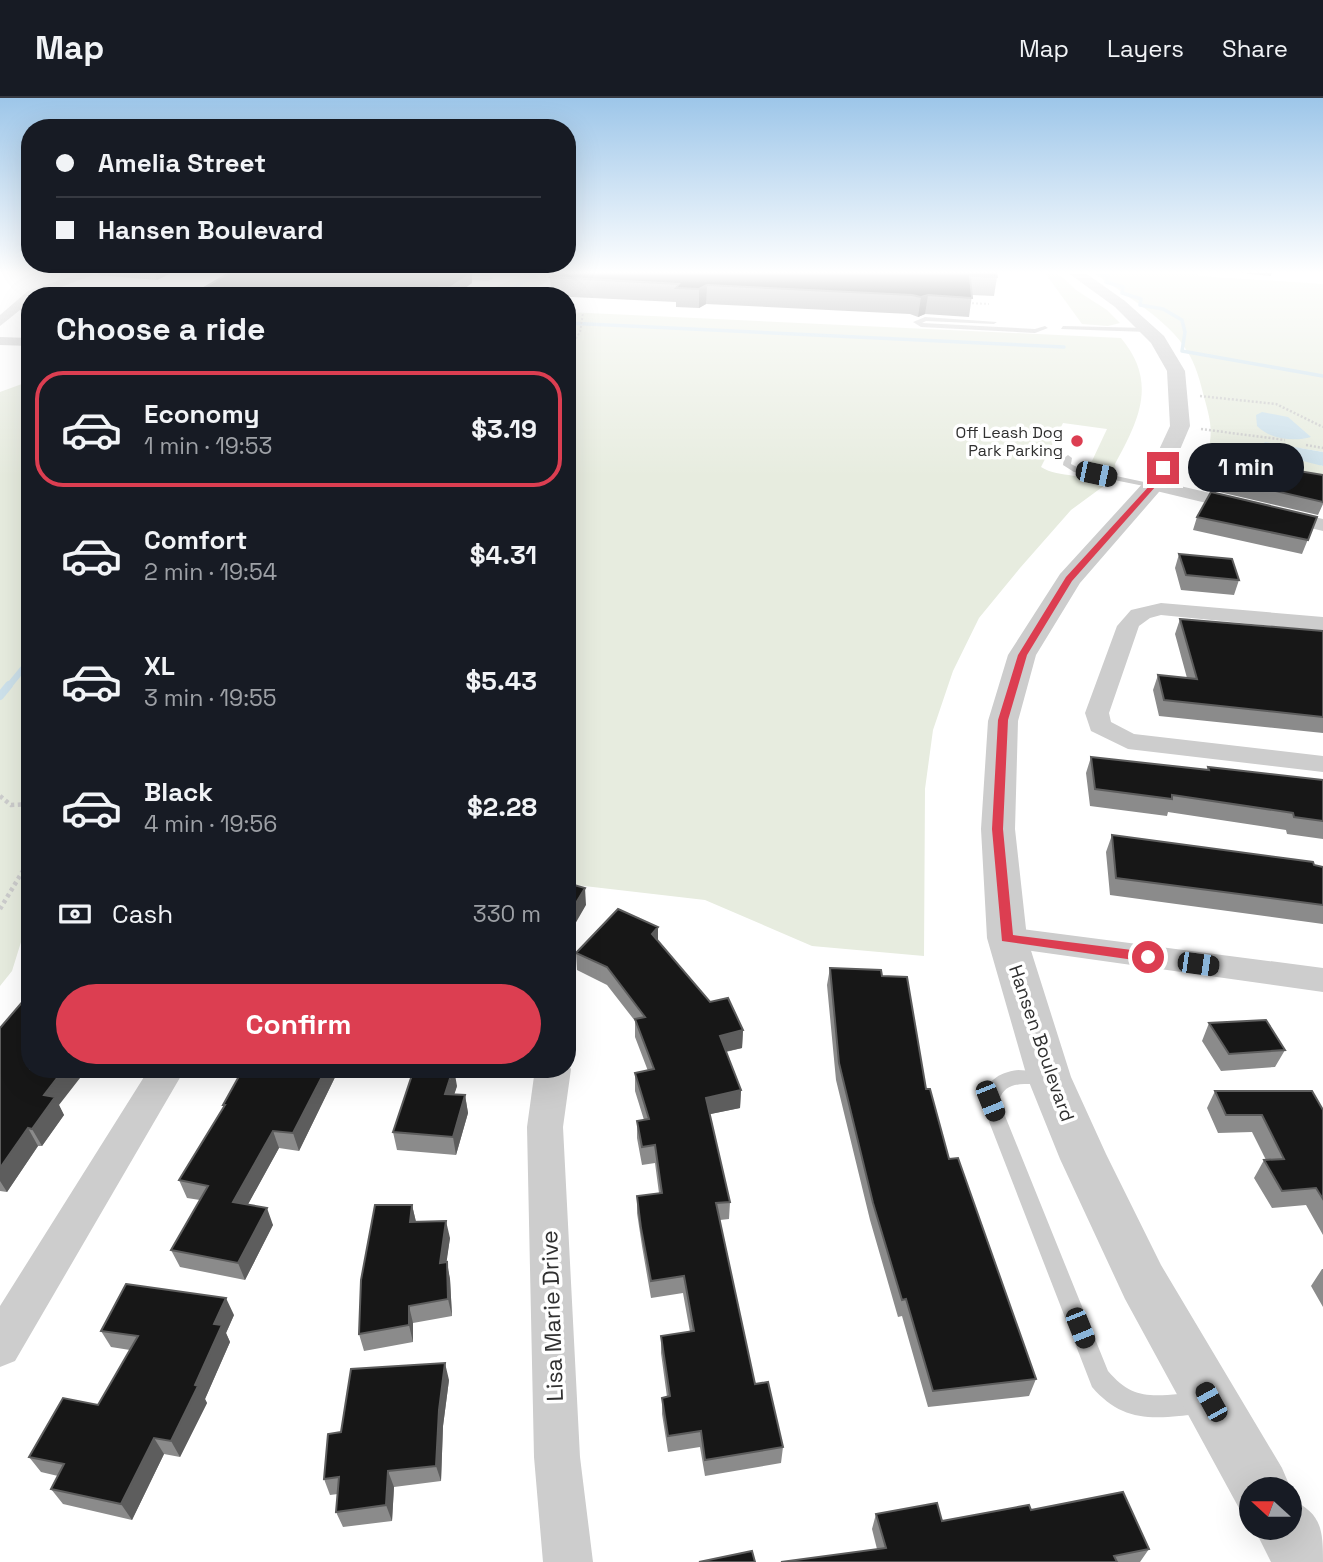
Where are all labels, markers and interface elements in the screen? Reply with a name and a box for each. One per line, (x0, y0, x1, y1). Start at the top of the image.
text: Map (35, 27, 104, 69)
text: Map (1019, 33, 1069, 64)
text: Layers (1107, 33, 1184, 64)
text: Share (1222, 33, 1288, 64)
text: Amelia Street (98, 146, 266, 180)
text: Hansen Boulevard (98, 213, 323, 247)
text: Choose a ride (56, 309, 266, 349)
text: Economy (144, 397, 260, 431)
icon: car (60, 398, 123, 461)
text: $3.19 (471, 412, 537, 446)
place label: Off Leash Dog Park Parking (956, 422, 1063, 461)
text: 1 min · 19:53 (144, 431, 272, 461)
marker: Off Leash Dog Park Parking (1069, 433, 1085, 449)
callout: 1 min (1188, 444, 1303, 492)
route end (1147, 452, 1179, 484)
text: 1 min (1218, 452, 1274, 482)
car (1074, 459, 1119, 489)
text: Comfort (144, 523, 247, 557)
icon: car (60, 524, 123, 587)
text: $4.31 (470, 538, 537, 572)
text: 2 min · 19:54 (144, 557, 277, 587)
text: XL (144, 649, 175, 683)
icon: car (60, 650, 123, 713)
text: $5.43 (466, 664, 537, 698)
text: 3 min · 19:55 (144, 683, 277, 713)
text: Black (144, 775, 213, 809)
icon: car (60, 776, 123, 839)
text: $2.28 (467, 790, 537, 824)
text: 4 min · 19:56 (144, 809, 277, 839)
icon: cash (56, 895, 94, 933)
text: Cash (112, 897, 173, 931)
text: 330 m (473, 899, 541, 929)
route start (1132, 941, 1164, 973)
car (1176, 951, 1221, 977)
street label: Hansen Boulevard (1003, 961, 1080, 1125)
button: Confirm (56, 984, 541, 1064)
car (973, 1078, 1008, 1124)
street label: Lisa Marie Drive (534, 1230, 570, 1402)
car (1063, 1305, 1098, 1351)
car (1192, 1379, 1231, 1425)
north arrow (1239, 1477, 1302, 1540)
map controls (1239, 1477, 1302, 1540)

